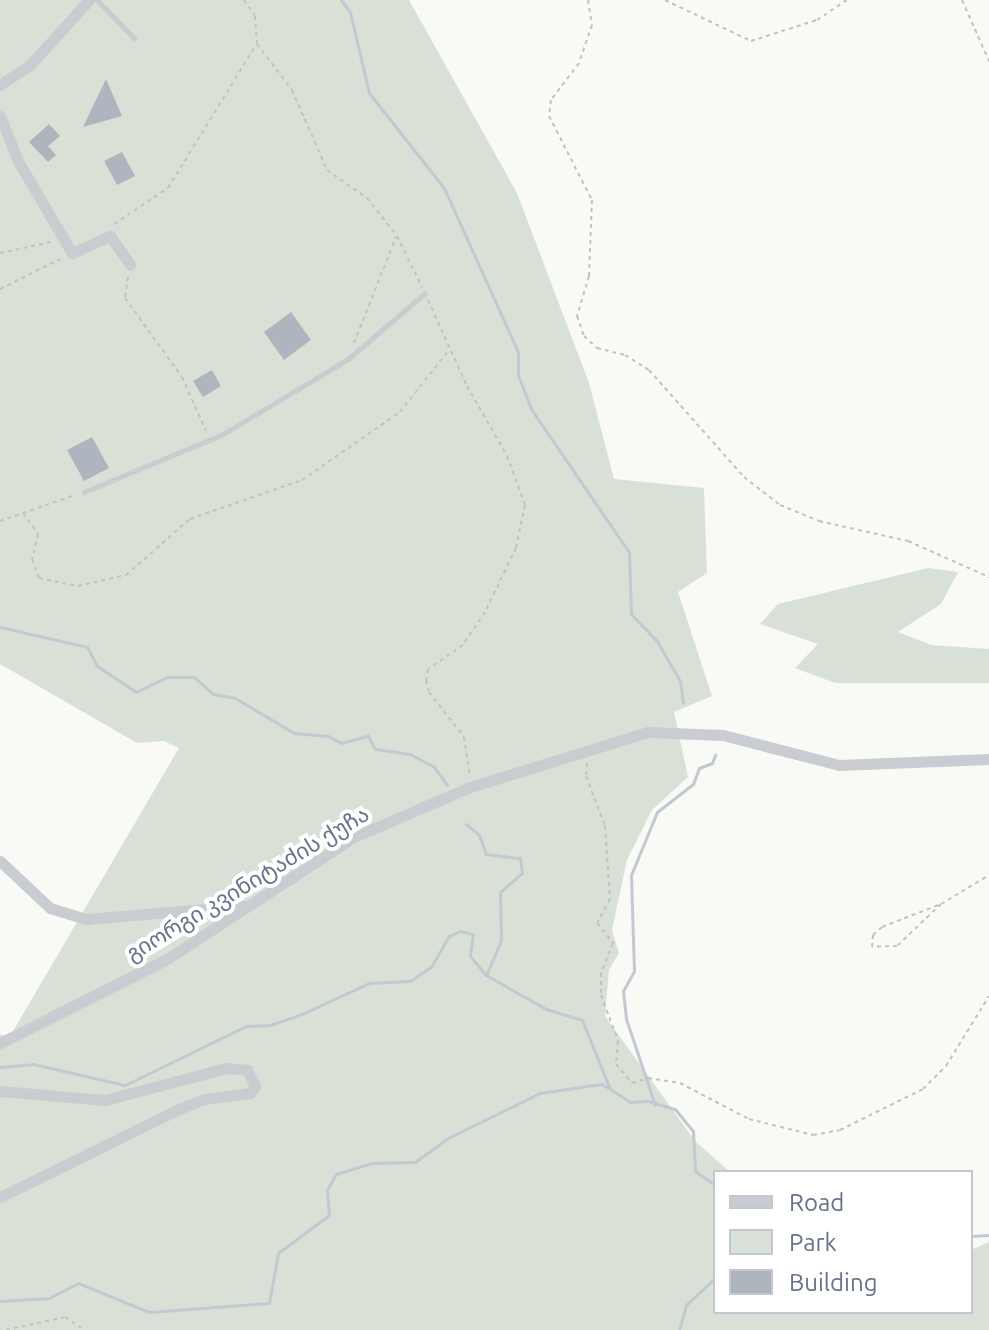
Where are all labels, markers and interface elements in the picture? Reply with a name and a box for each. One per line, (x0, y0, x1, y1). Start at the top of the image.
street label: გიორგი კვინიტაძის ქუჩა (121, 800, 373, 966)
legend (713, 1170, 973, 1314)
text: Road (789, 1189, 844, 1216)
text: Park (789, 1229, 837, 1256)
text: Building (789, 1269, 877, 1296)

